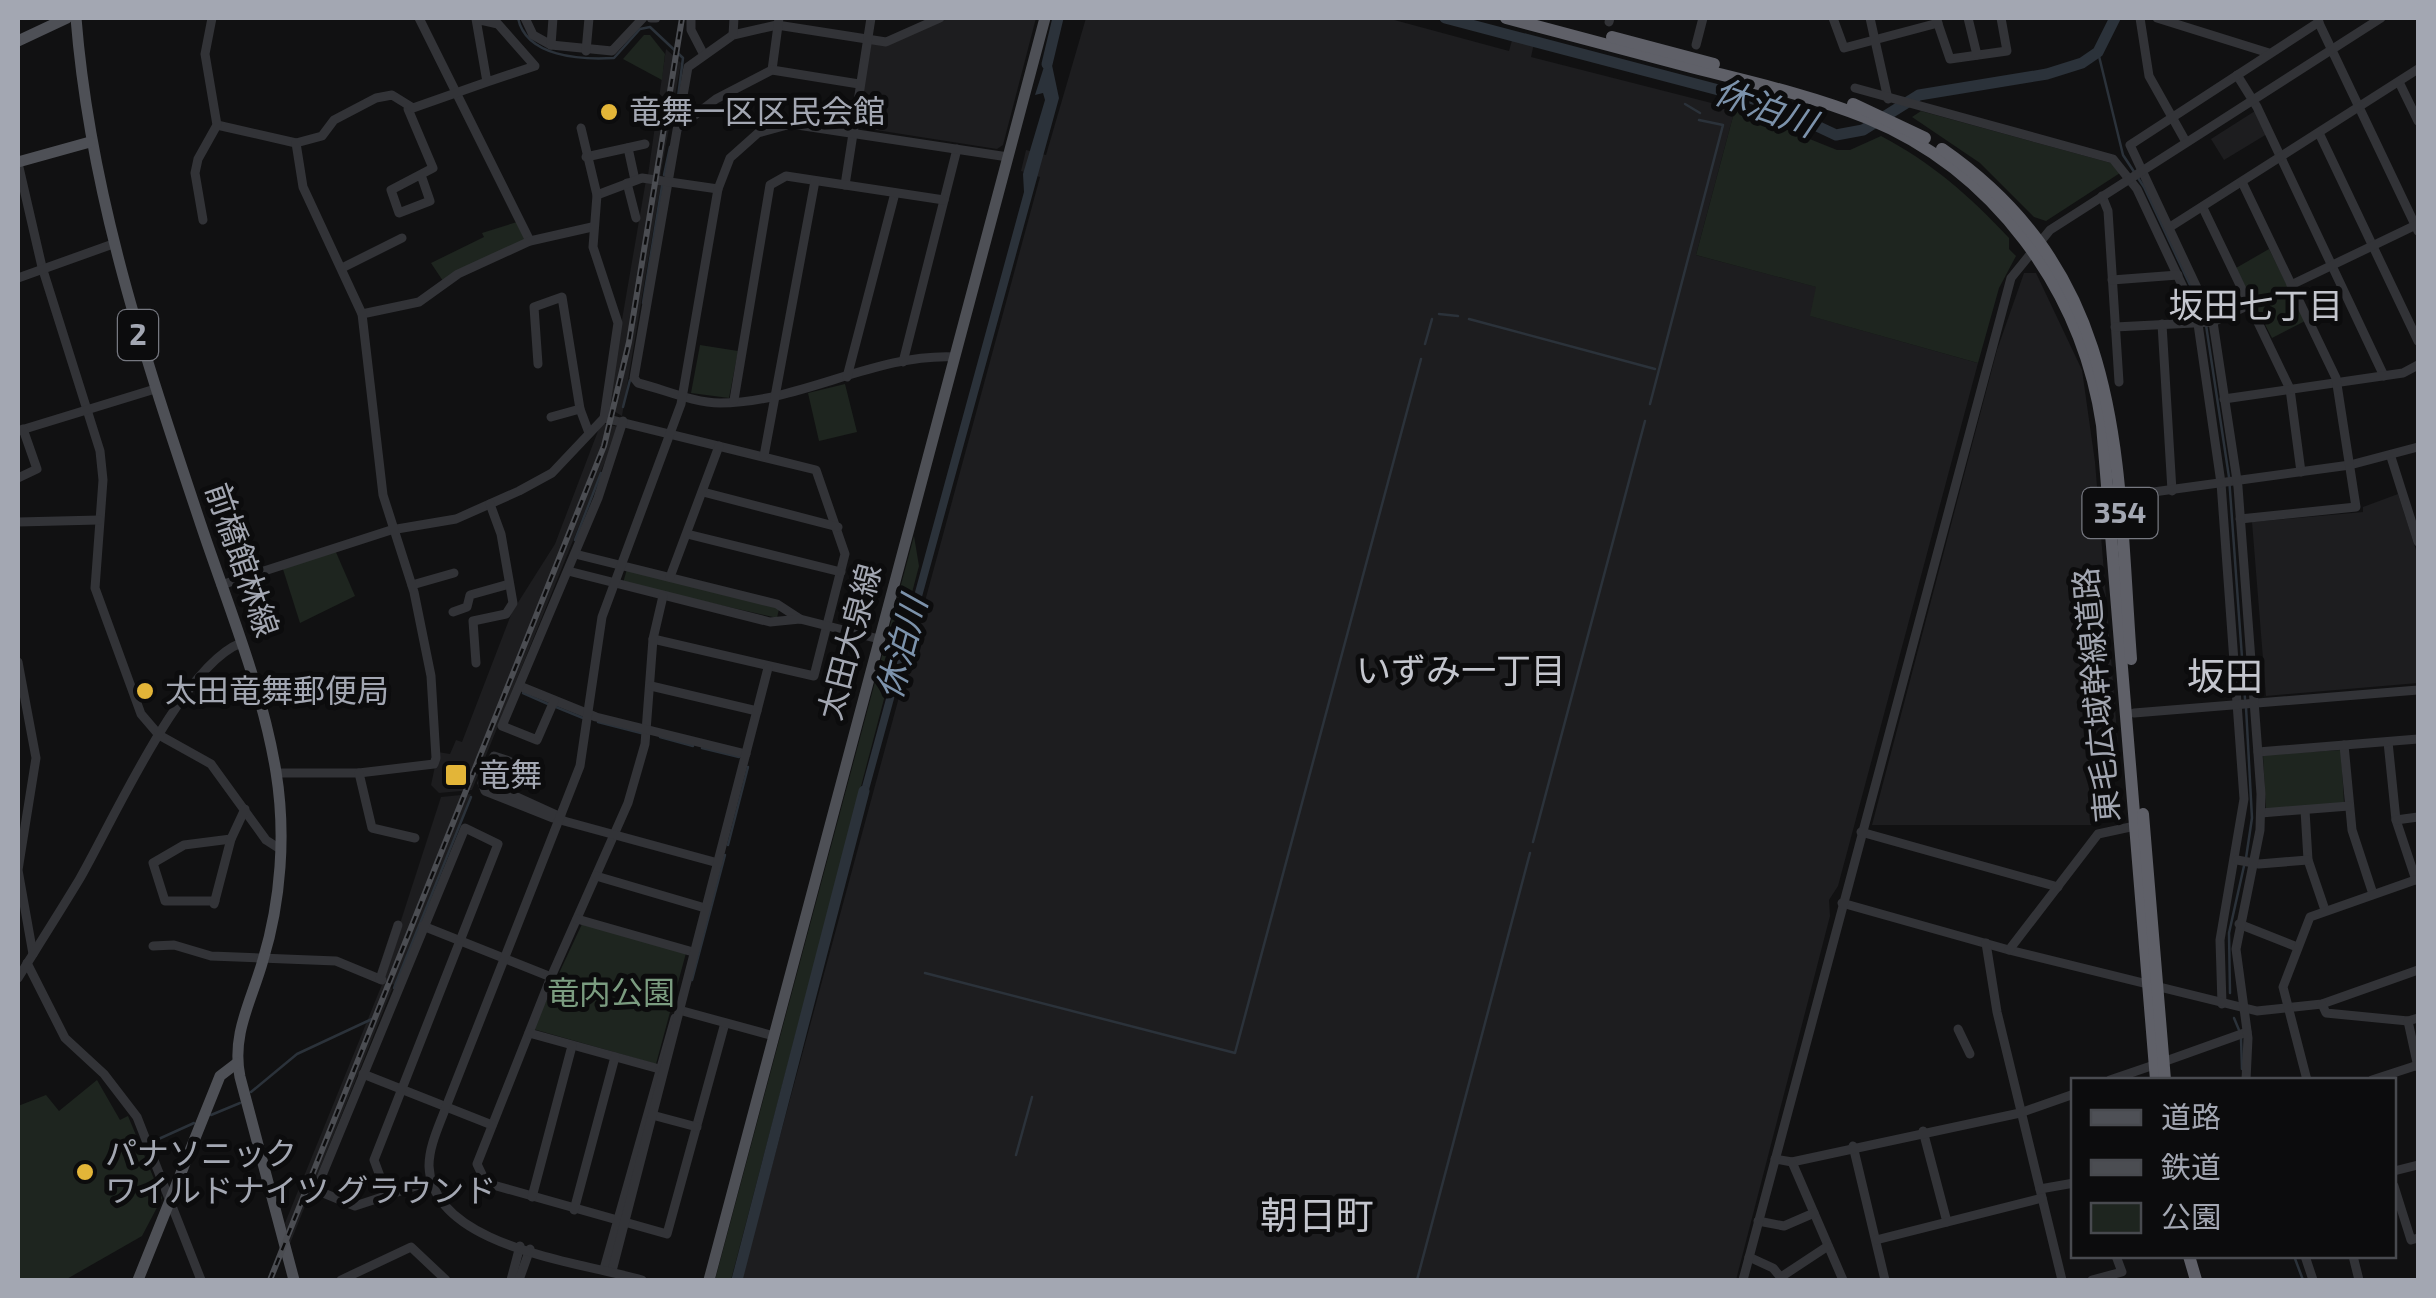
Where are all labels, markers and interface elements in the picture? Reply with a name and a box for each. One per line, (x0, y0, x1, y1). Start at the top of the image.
water label: 休泊川 (1709, 68, 1826, 145)
place label: 竜舞一区区民会館 (629, 91, 885, 129)
marker: 竜舞一区区民会館 (598, 101, 620, 123)
district label: 坂田七丁目 (2168, 283, 2344, 325)
road number: 2 (118, 310, 158, 360)
street label: 前橋館林線 (200, 478, 288, 641)
road number: 354 (2082, 488, 2158, 538)
street label: 太田大泉線 (809, 559, 887, 724)
street label: 東毛広域幹線道路 (2065, 566, 2125, 824)
water label: 休泊川 (866, 587, 935, 704)
district label: いずみ一丁目 (1356, 648, 1566, 690)
district label: 坂田 (2187, 652, 2263, 698)
place label: 太田竜舞郵便局 (165, 670, 389, 708)
marker: 太田竜舞郵便局 (134, 680, 156, 702)
place label: 竜舞 (478, 754, 542, 792)
marker: 竜舞 (443, 762, 469, 788)
park label: 竜内公園 (547, 972, 675, 1010)
legend (2071, 1078, 2396, 1258)
text: 道路 (2161, 1098, 2221, 1134)
place label: パナソニック ワイルドナイツ グラウンド (105, 1133, 496, 1208)
text: 鉄道 (2161, 1148, 2221, 1184)
marker: パナソニック ワイルドナイツ グラウンド (74, 1161, 96, 1183)
district label: 朝日町 (1260, 1191, 1374, 1237)
text: 公園 (2161, 1198, 2221, 1234)

